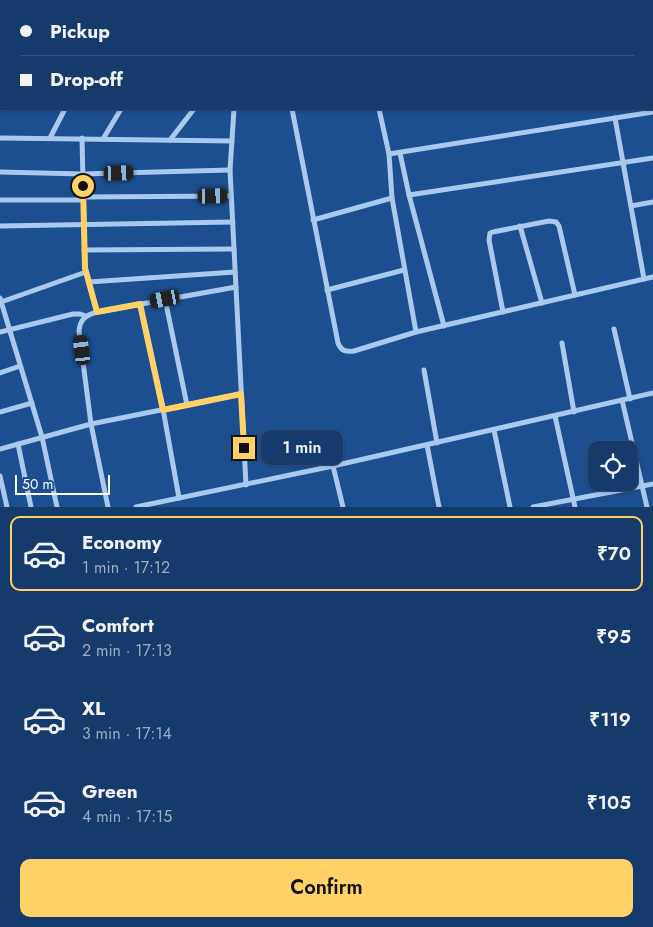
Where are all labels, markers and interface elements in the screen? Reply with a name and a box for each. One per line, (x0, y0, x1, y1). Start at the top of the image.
text: Pickup (50, 18, 110, 45)
text: Drop-off (50, 66, 123, 93)
car (103, 165, 134, 181)
route start (72, 175, 94, 197)
car (197, 188, 228, 204)
car (148, 289, 181, 309)
car (72, 334, 91, 366)
callout: 1 min (262, 430, 344, 466)
text: 1 min (283, 436, 321, 459)
route end (233, 437, 255, 459)
map controls (588, 441, 638, 491)
button: locate (588, 441, 638, 491)
scale bar (15, 472, 110, 495)
text: 50 m (22, 474, 53, 494)
text: Economy (82, 529, 162, 556)
icon: car (22, 531, 67, 576)
text: ₹70 (597, 540, 631, 567)
text: 1 min · 17:12 (82, 556, 170, 579)
text: Comfort (82, 612, 154, 639)
icon: car (22, 614, 67, 659)
text: ₹95 (596, 623, 631, 650)
text: 2 min · 17:13 (82, 639, 172, 662)
text: XL (82, 695, 105, 722)
icon: car (22, 697, 67, 742)
text: ₹119 (589, 706, 631, 733)
text: 3 min · 17:14 (82, 722, 172, 745)
text: Green (82, 778, 138, 805)
icon: car (22, 780, 67, 825)
text: ₹105 (587, 789, 631, 816)
text: 4 min · 17:15 (82, 805, 172, 828)
button: Confirm (20, 859, 633, 917)

